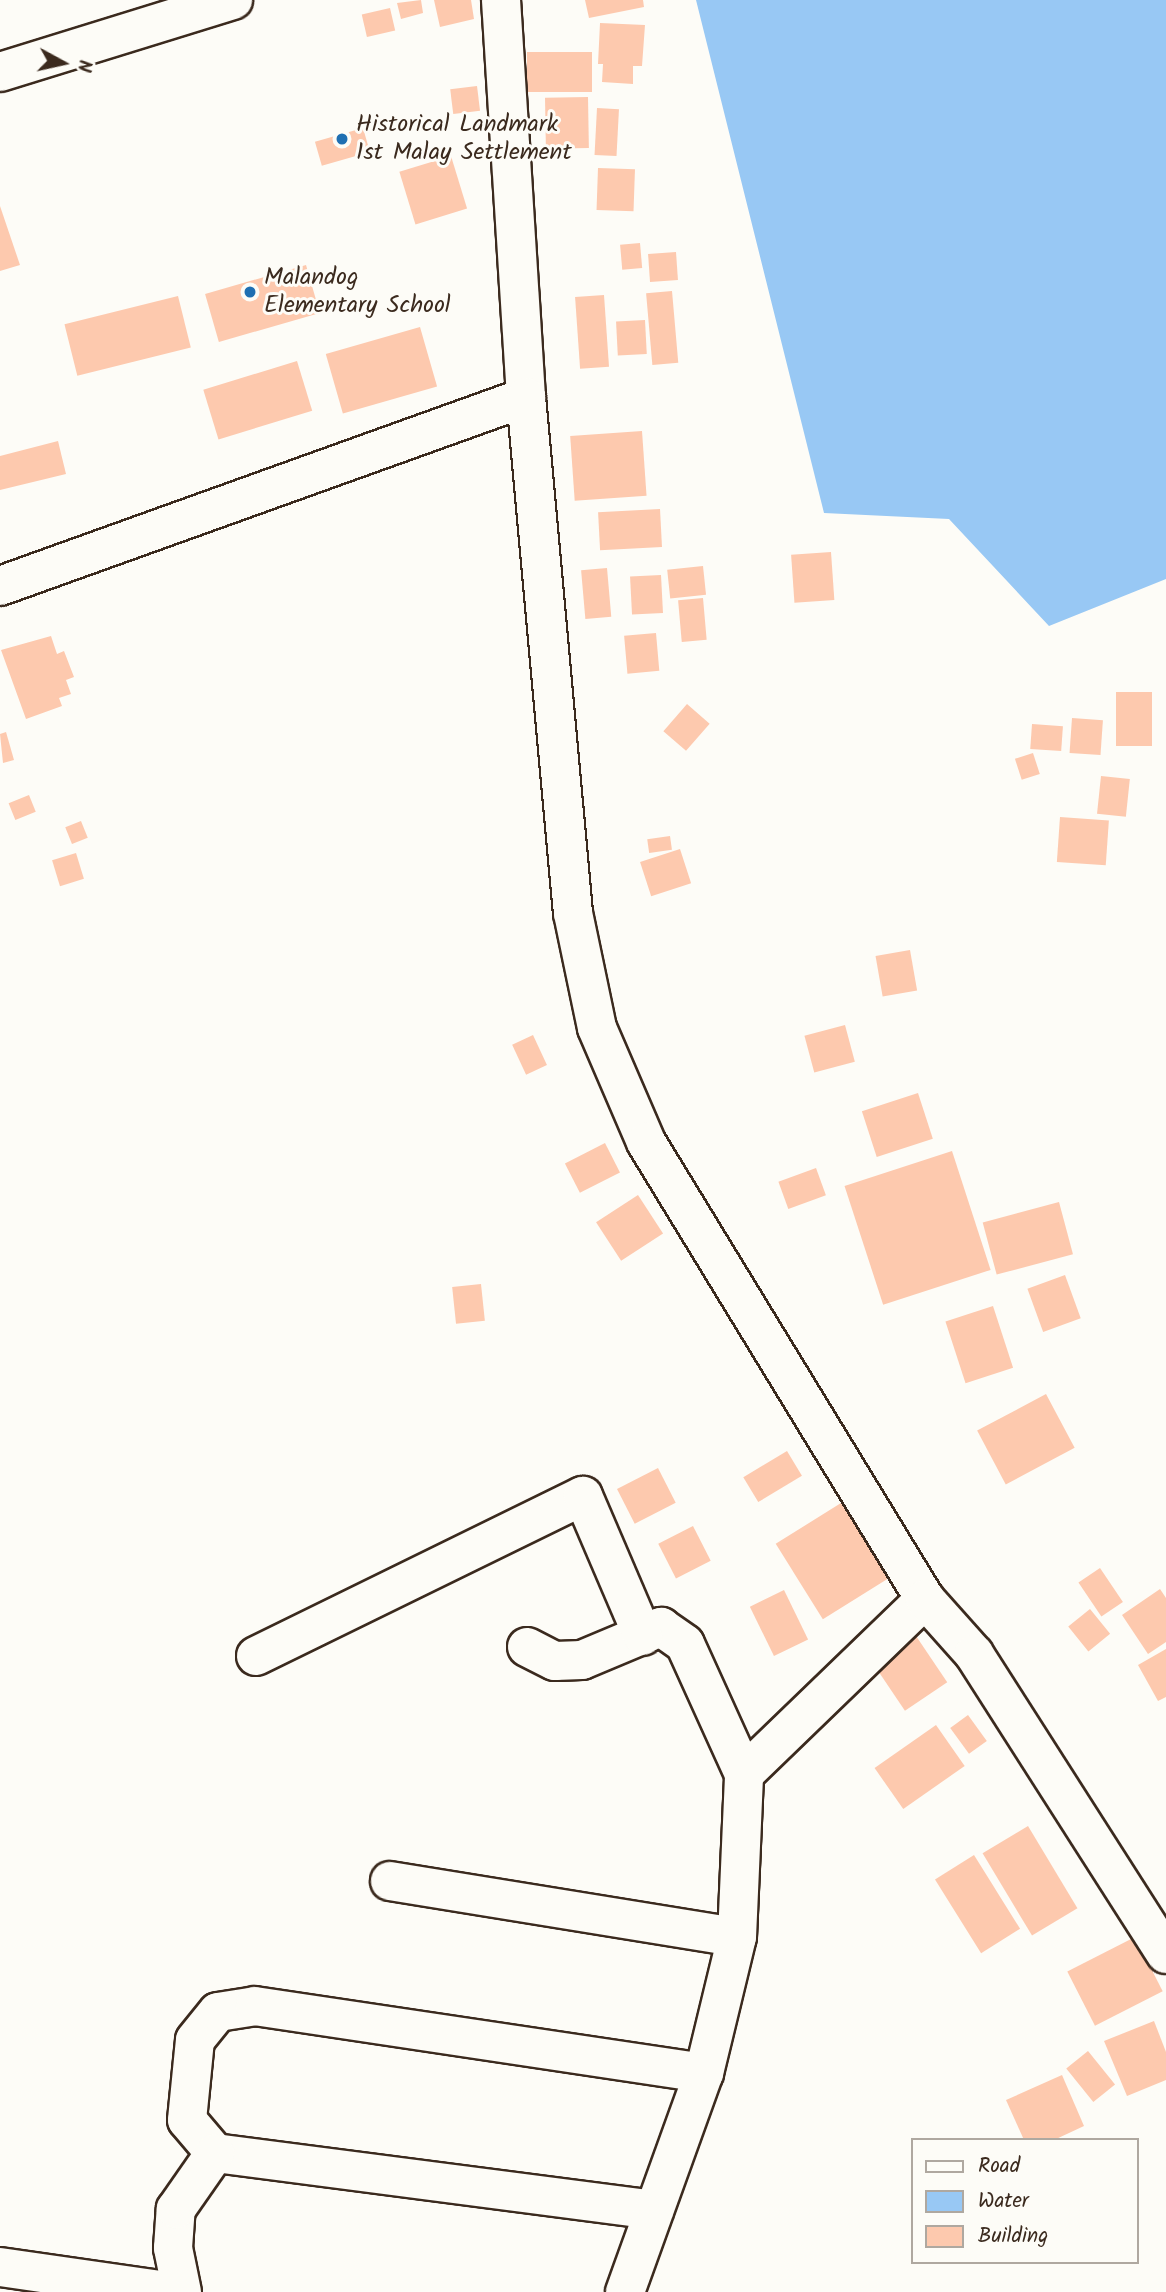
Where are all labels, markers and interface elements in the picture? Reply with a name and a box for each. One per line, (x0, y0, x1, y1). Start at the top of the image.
north arrow (28, 28, 98, 98)
text: N (68, 58, 99, 74)
place label: Historical Landmark 1st Malay Settlement (356, 111, 572, 167)
marker: Historical Landmark 1st Malay Settlement (334, 131, 350, 147)
place label: Malandog Elementary School (264, 264, 451, 320)
marker: Malandog Elementary School (242, 284, 258, 300)
legend (911, 2138, 1138, 2264)
text: Road (978, 2150, 1020, 2183)
text: Water (978, 2185, 1029, 2218)
text: Building (978, 2220, 1048, 2253)

